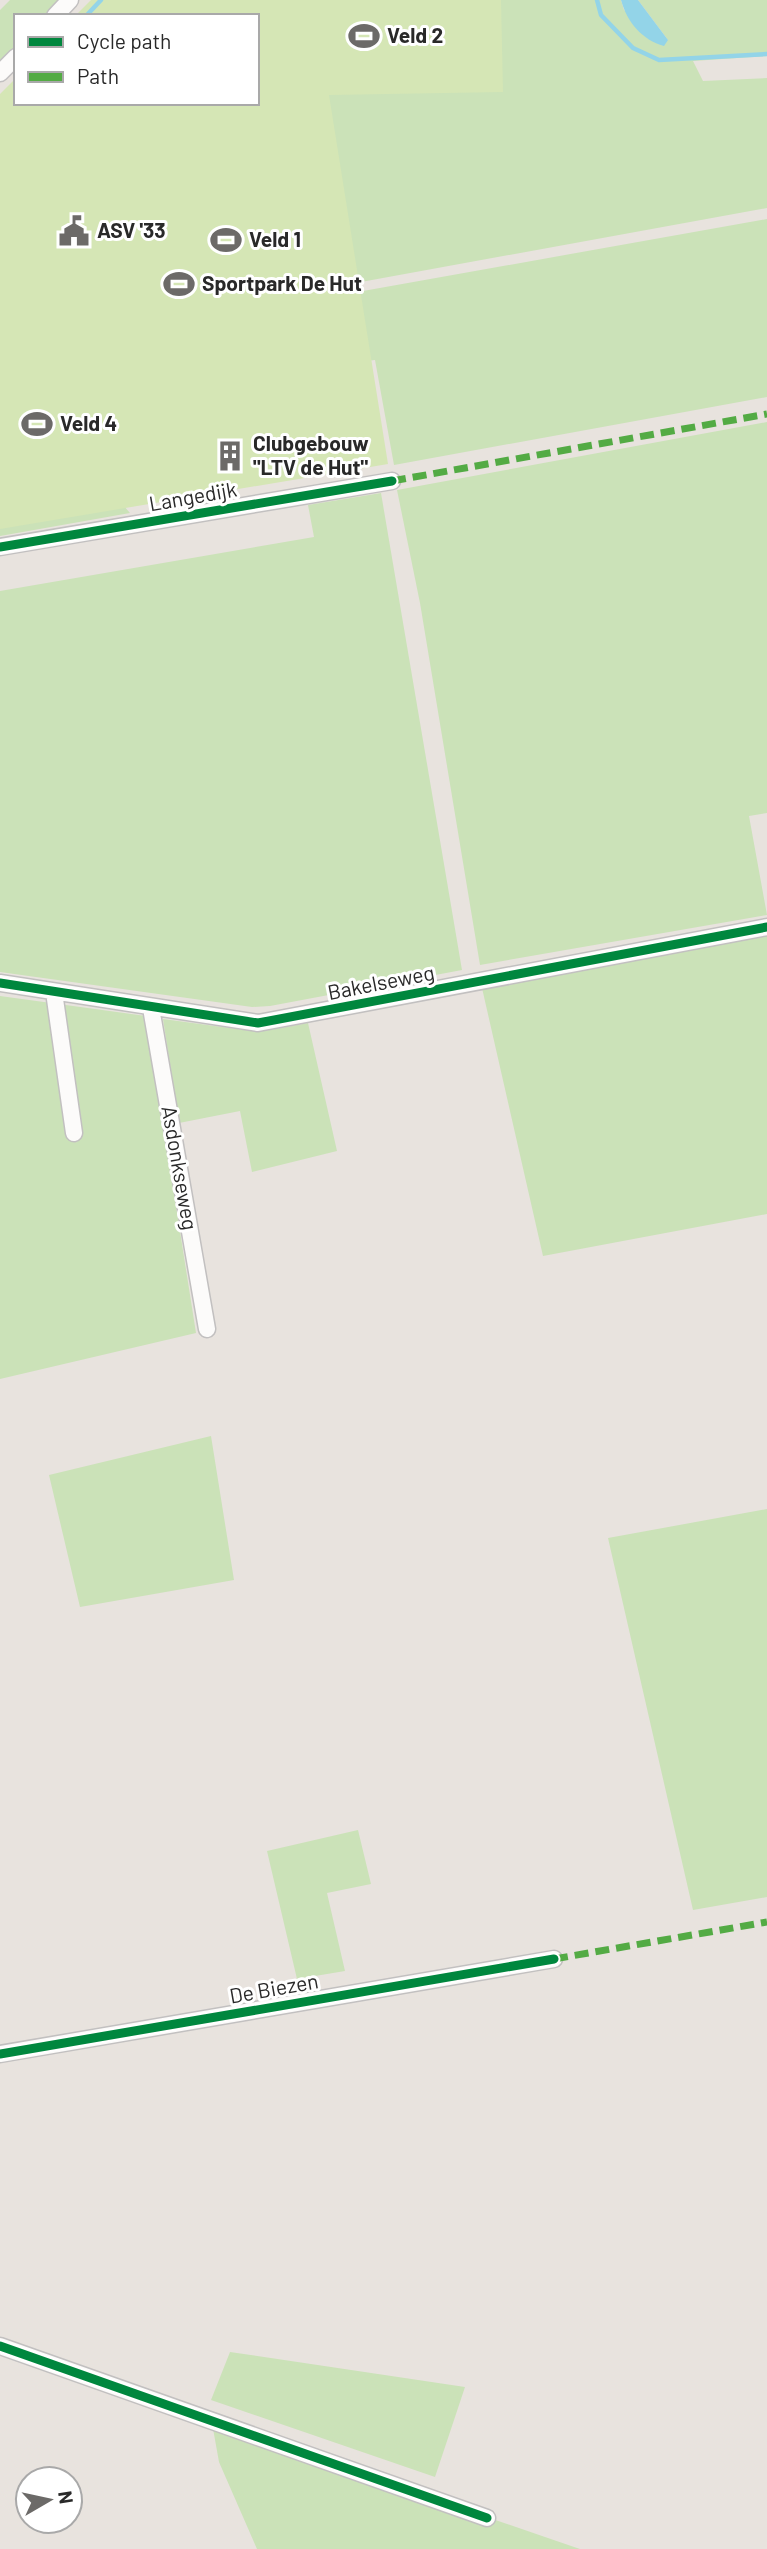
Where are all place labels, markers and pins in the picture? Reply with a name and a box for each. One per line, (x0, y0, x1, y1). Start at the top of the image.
sports icon: Veld 2 (347, 19, 381, 53)
place label: Veld 2 (387, 22, 443, 47)
public building icon: ASV '33 (57, 214, 91, 248)
place label: ASV '33 (97, 217, 166, 242)
sports icon: Veld 1 (209, 223, 243, 257)
place label: Veld 1 (249, 226, 301, 251)
sports icon: Sportpark De Hut (162, 267, 196, 301)
place label: Sportpark De Hut (202, 270, 362, 295)
sports icon: Veld 4 (20, 407, 54, 441)
place label: Veld 4 (60, 410, 117, 435)
place label: Clubgebouw "LTV de Hut" (253, 430, 369, 479)
building icon: Clubgebouw "LTV de Hut" (213, 439, 247, 473)

